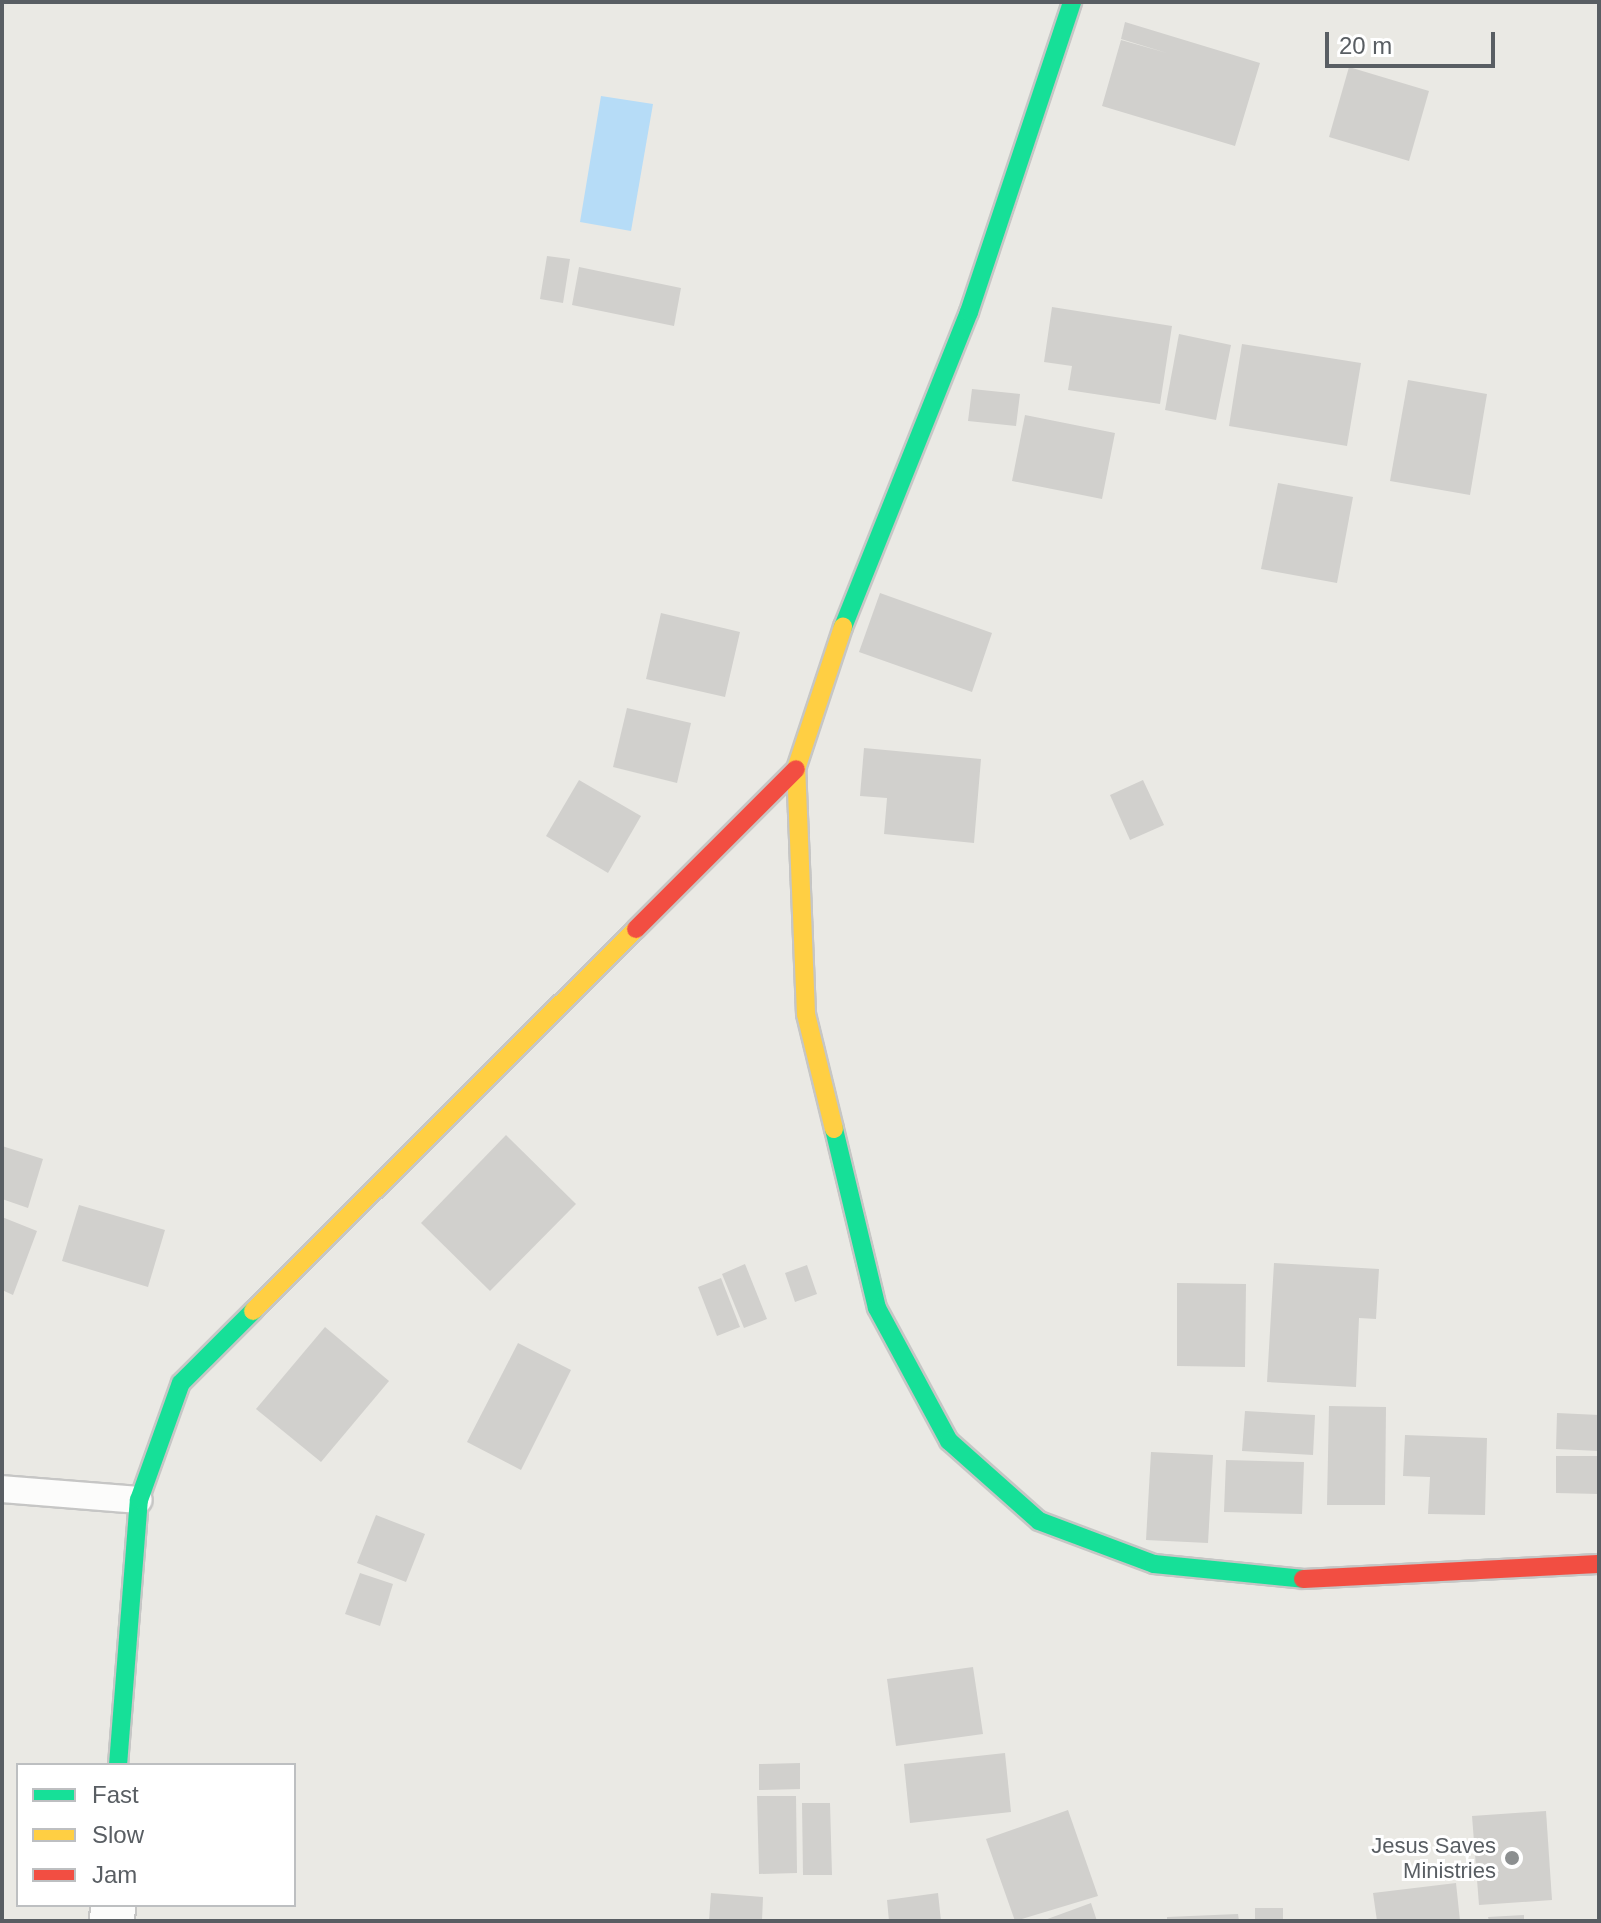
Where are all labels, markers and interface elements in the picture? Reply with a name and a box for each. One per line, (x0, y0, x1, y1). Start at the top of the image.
scale bar (1329, 16, 1499, 66)
text: 20 m (1339, 32, 1392, 59)
legend (16, 1763, 296, 1907)
text: Fast (92, 1781, 139, 1808)
text: Slow (92, 1821, 144, 1848)
place label: Jesus Saves Ministries (1371, 1832, 1496, 1884)
marker: Jesus Saves Ministries (1503, 1849, 1521, 1867)
text: Jam (92, 1861, 137, 1888)

